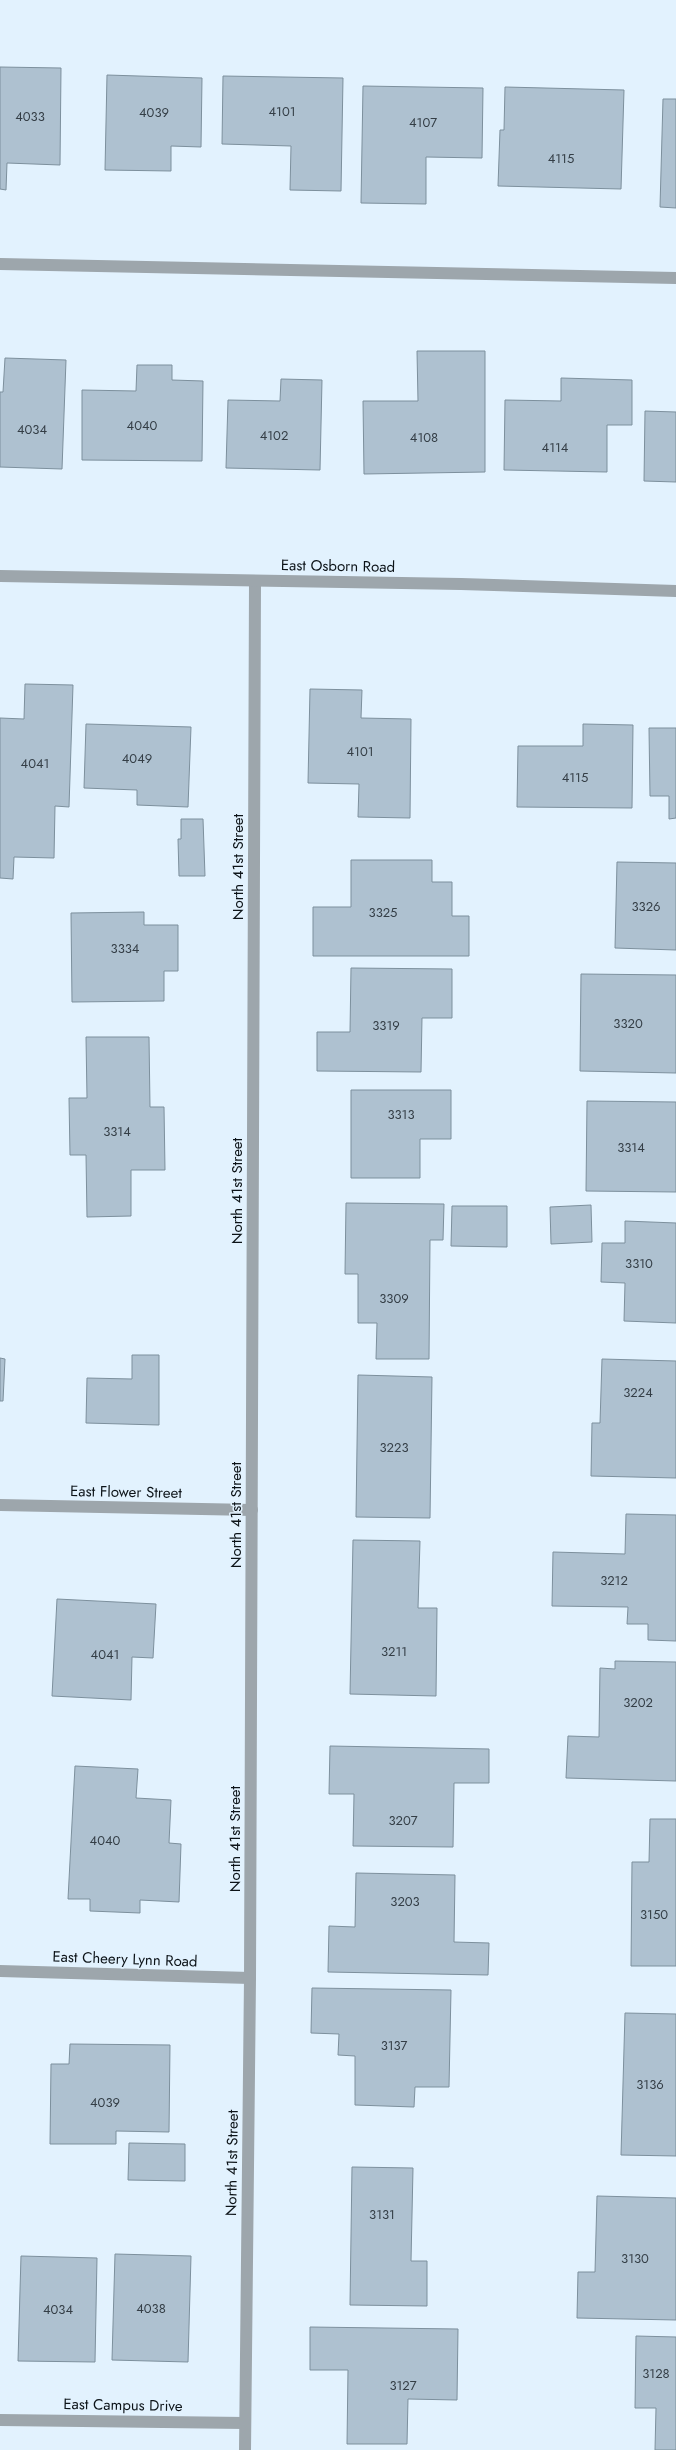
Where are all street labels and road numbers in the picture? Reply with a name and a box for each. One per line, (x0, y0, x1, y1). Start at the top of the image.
street label: East Osborn Road (281, 554, 395, 578)
street label: North 41st Street (227, 813, 249, 920)
street label: North 41st Street (226, 1137, 248, 1244)
street label: North 41st Street (225, 1461, 247, 1568)
street label: East Flower Street (70, 1480, 182, 1504)
street label: North 41st Street (224, 1785, 246, 1892)
street label: East Cheery Lynn Road (52, 1945, 198, 1973)
street label: North 41st Street (220, 2109, 244, 2216)
street label: East Campus Drive (63, 2393, 183, 2417)

